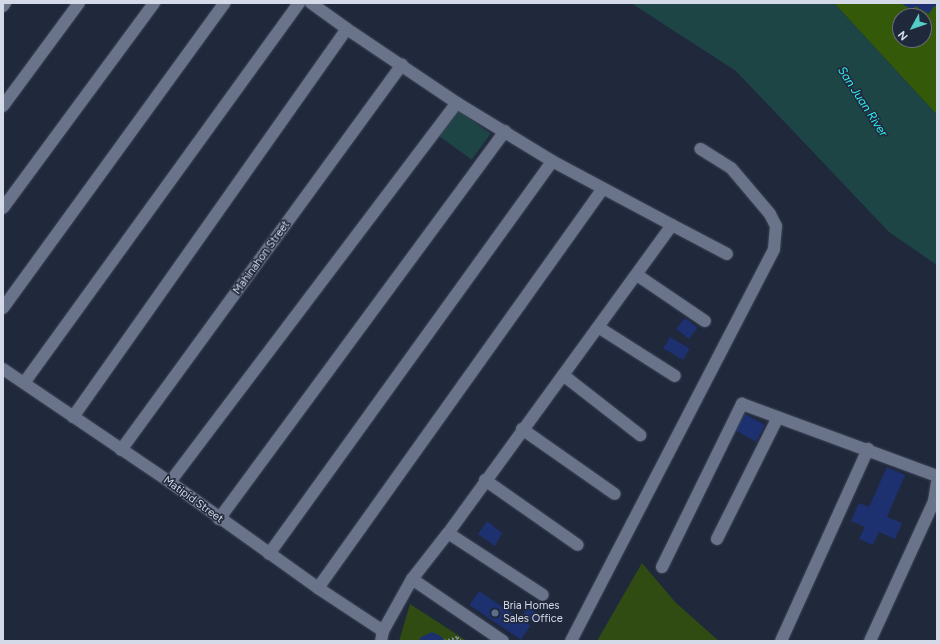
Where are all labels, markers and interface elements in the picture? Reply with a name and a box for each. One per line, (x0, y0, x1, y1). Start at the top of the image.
north arrow (892, 8, 932, 48)
text: N (895, 28, 911, 43)
water label: San Juan River (834, 64, 890, 140)
street label: Mahinahon Street (231, 219, 293, 297)
street label: Matipid Street (161, 474, 225, 526)
place label: Bria Homes Sales Office (503, 600, 563, 626)
marker: Bria Homes Sales Office (490, 608, 500, 618)

